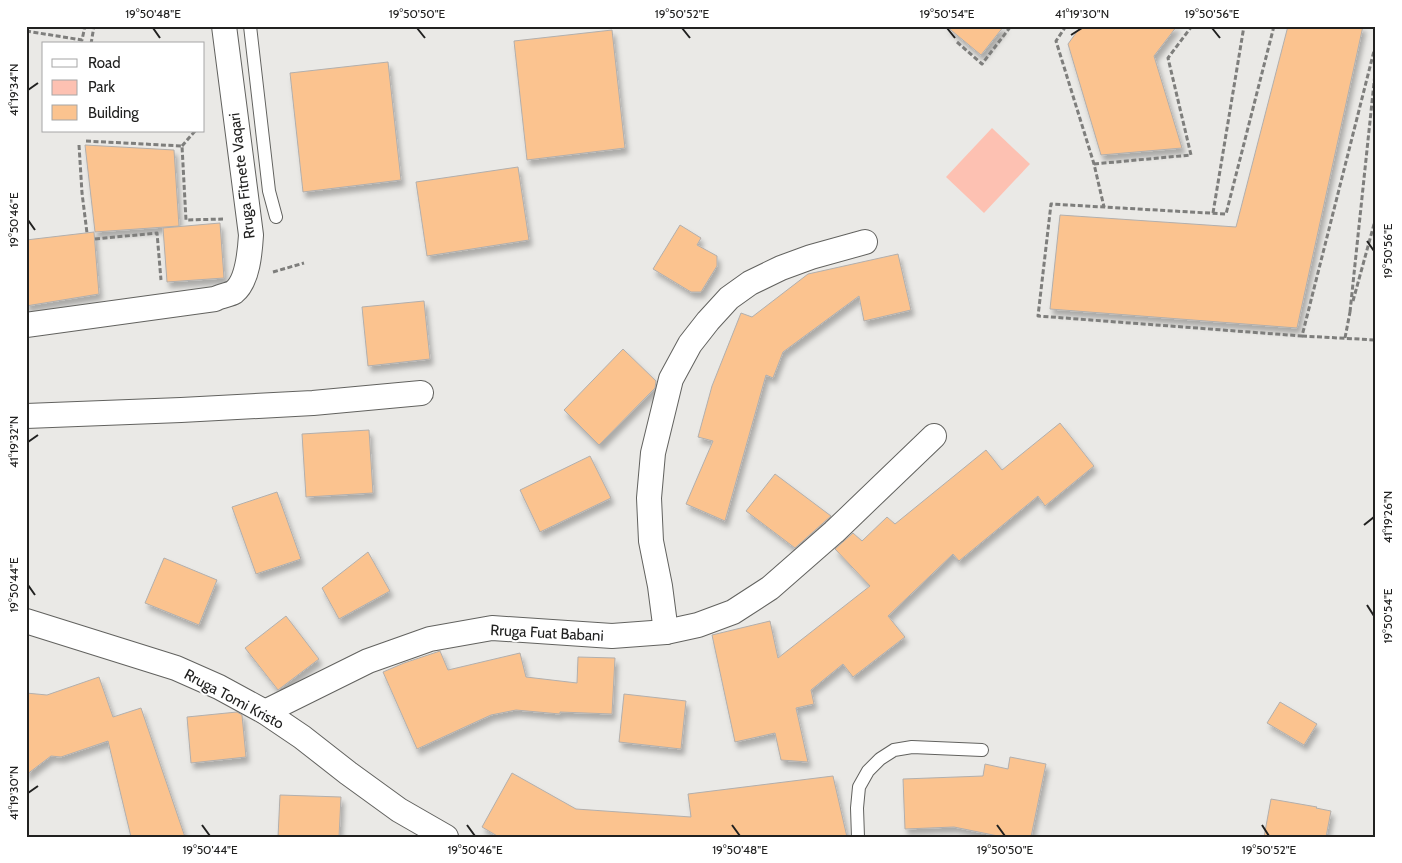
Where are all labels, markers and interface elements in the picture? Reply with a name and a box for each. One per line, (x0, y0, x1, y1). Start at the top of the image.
text: 19°50'48"E (125, 6, 181, 21)
text: 19°50'50"E (389, 6, 446, 21)
text: 19°50'52"E (655, 6, 710, 21)
text: 19°50'54"E (920, 6, 975, 21)
text: 41°19'30"N (1055, 6, 1109, 21)
text: 19°50'56"E (1185, 6, 1240, 21)
legend (42, 42, 205, 132)
text: Road (88, 54, 121, 72)
text: 41°19'34"N (6, 64, 21, 116)
text: Park (88, 78, 115, 96)
text: Building (88, 104, 139, 122)
street label: Rruga Fitnete Vaqari (225, 112, 259, 240)
text: 19°50'46"E (6, 192, 21, 248)
text: 19°50'56"E (1380, 223, 1395, 278)
text: 41°19'32"N (6, 416, 21, 468)
text: 41°19'26"N (1380, 491, 1395, 543)
text: 19°50'44"E (6, 557, 21, 613)
text: 19°50'54"E (1380, 588, 1395, 643)
street label: Rruga Fuat Babani (490, 621, 604, 645)
street label: Rruga Tomi Kristo (181, 665, 287, 733)
text: 41°19'30"N (6, 766, 21, 820)
text: 19°50'44"E (182, 842, 238, 857)
text: 19°50'46"E (447, 842, 503, 857)
text: 19°50'48"E (712, 842, 768, 857)
text: 19°50'50"E (977, 842, 1034, 857)
text: 19°50'52"E (1242, 842, 1297, 857)

